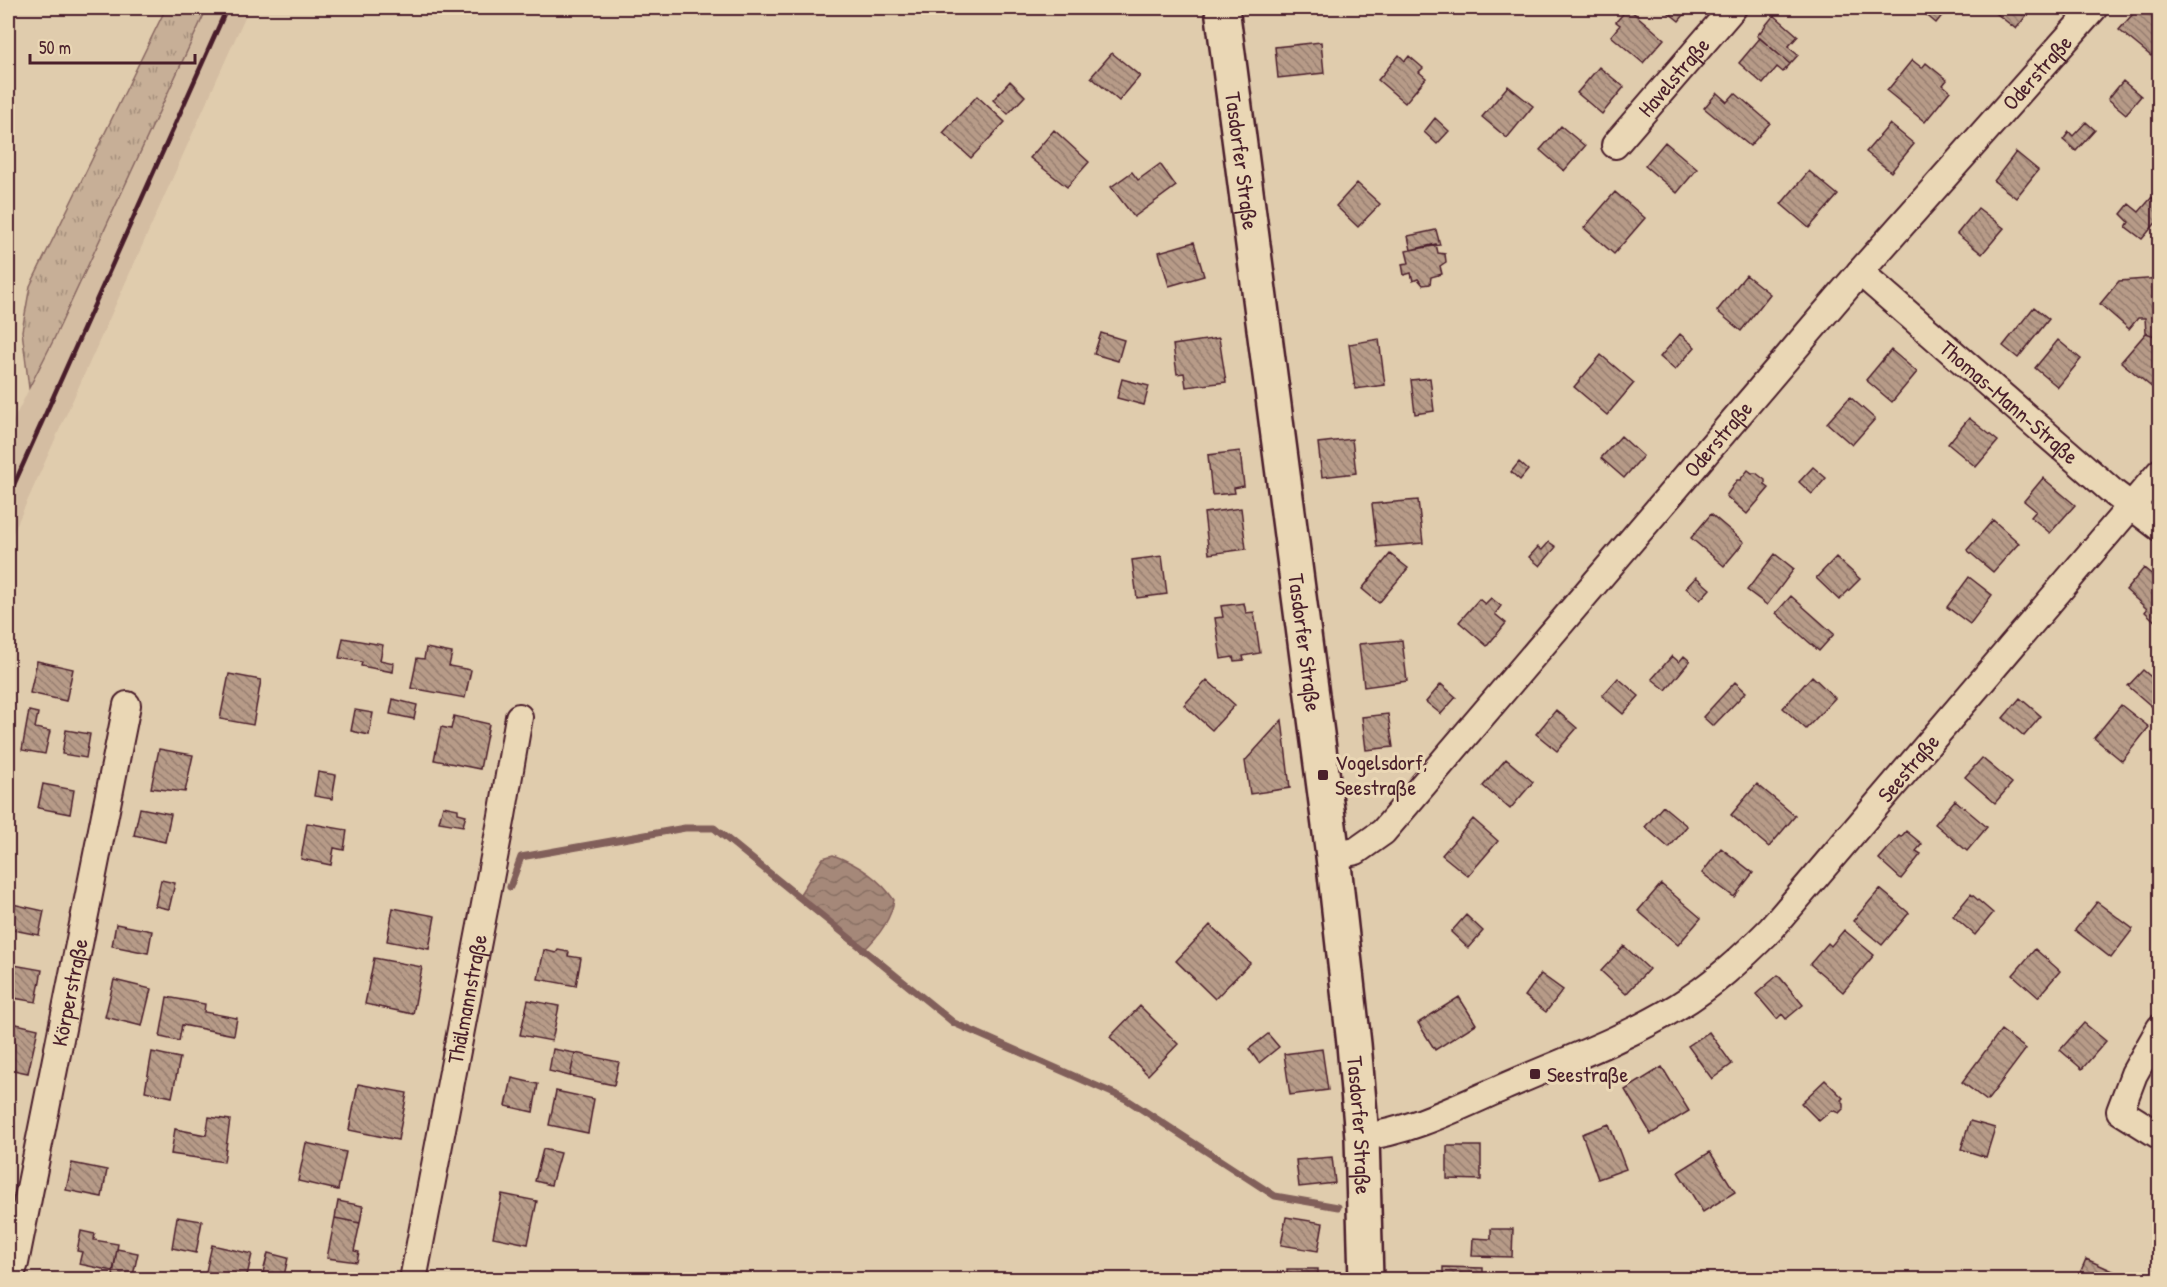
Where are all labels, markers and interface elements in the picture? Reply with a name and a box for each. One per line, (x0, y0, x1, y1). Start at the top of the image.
scale bar (30, 27, 195, 65)
street label: Oderstraße (1995, 28, 2079, 117)
street label: Havelstraße (1631, 30, 1717, 123)
text: 50 m (39, 35, 71, 60)
street label: Tasdorfer Straße (1218, 90, 1266, 232)
street label: Thomas-Mann-Straße (1933, 333, 2085, 471)
street label: Oderstraße (1677, 394, 1759, 483)
street label: Tasdorfer Straße (1281, 572, 1329, 714)
street label: Seestraße (1870, 727, 1946, 808)
place label: Vogelsdorf, Seestraße (1335, 747, 1427, 802)
marker: Vogelsdorf, Seestraße (1316, 768, 1330, 782)
street label: Thälmannstraße (440, 932, 494, 1066)
street label: Körperstraße (44, 936, 95, 1049)
street label: Tasdorfer Straße (1340, 1055, 1379, 1195)
place label: Seestraße (1547, 1059, 1628, 1089)
marker: Seestraße (1528, 1067, 1542, 1081)

